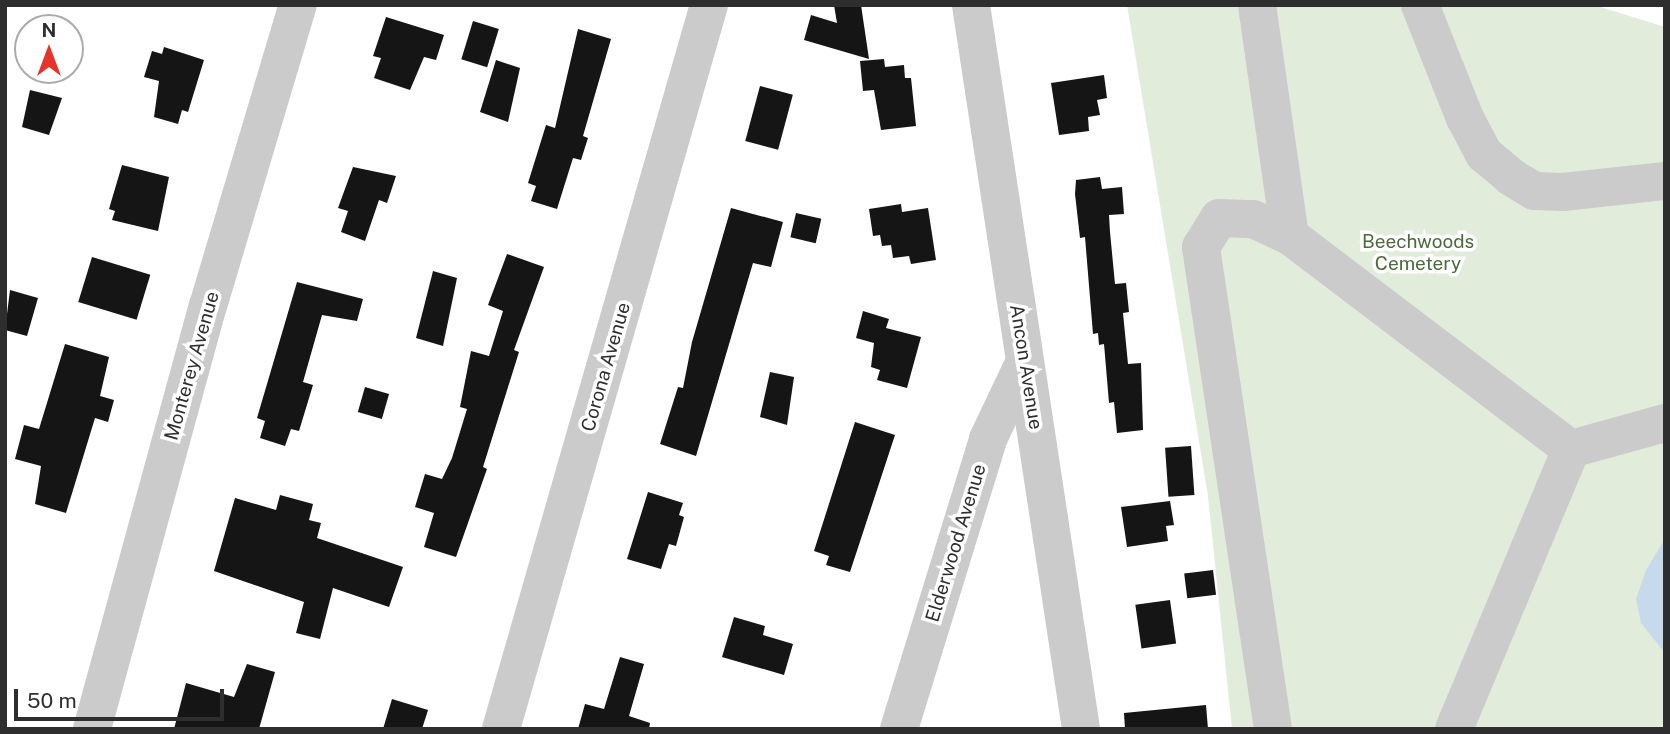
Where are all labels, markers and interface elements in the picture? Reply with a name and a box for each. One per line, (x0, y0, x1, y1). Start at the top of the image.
north arrow (14, 14, 84, 84)
text: N (42, 19, 56, 41)
park label: Beechwoods Cemetery (1362, 231, 1474, 275)
street label: Monterey Avenue (160, 289, 224, 443)
street label: Corona Avenue (577, 300, 635, 434)
street label: Ancon Avenue (1005, 303, 1047, 431)
street label: Elderwood Avenue (921, 461, 991, 625)
scale bar (18, 674, 228, 718)
text: 50 m (27, 688, 77, 713)

